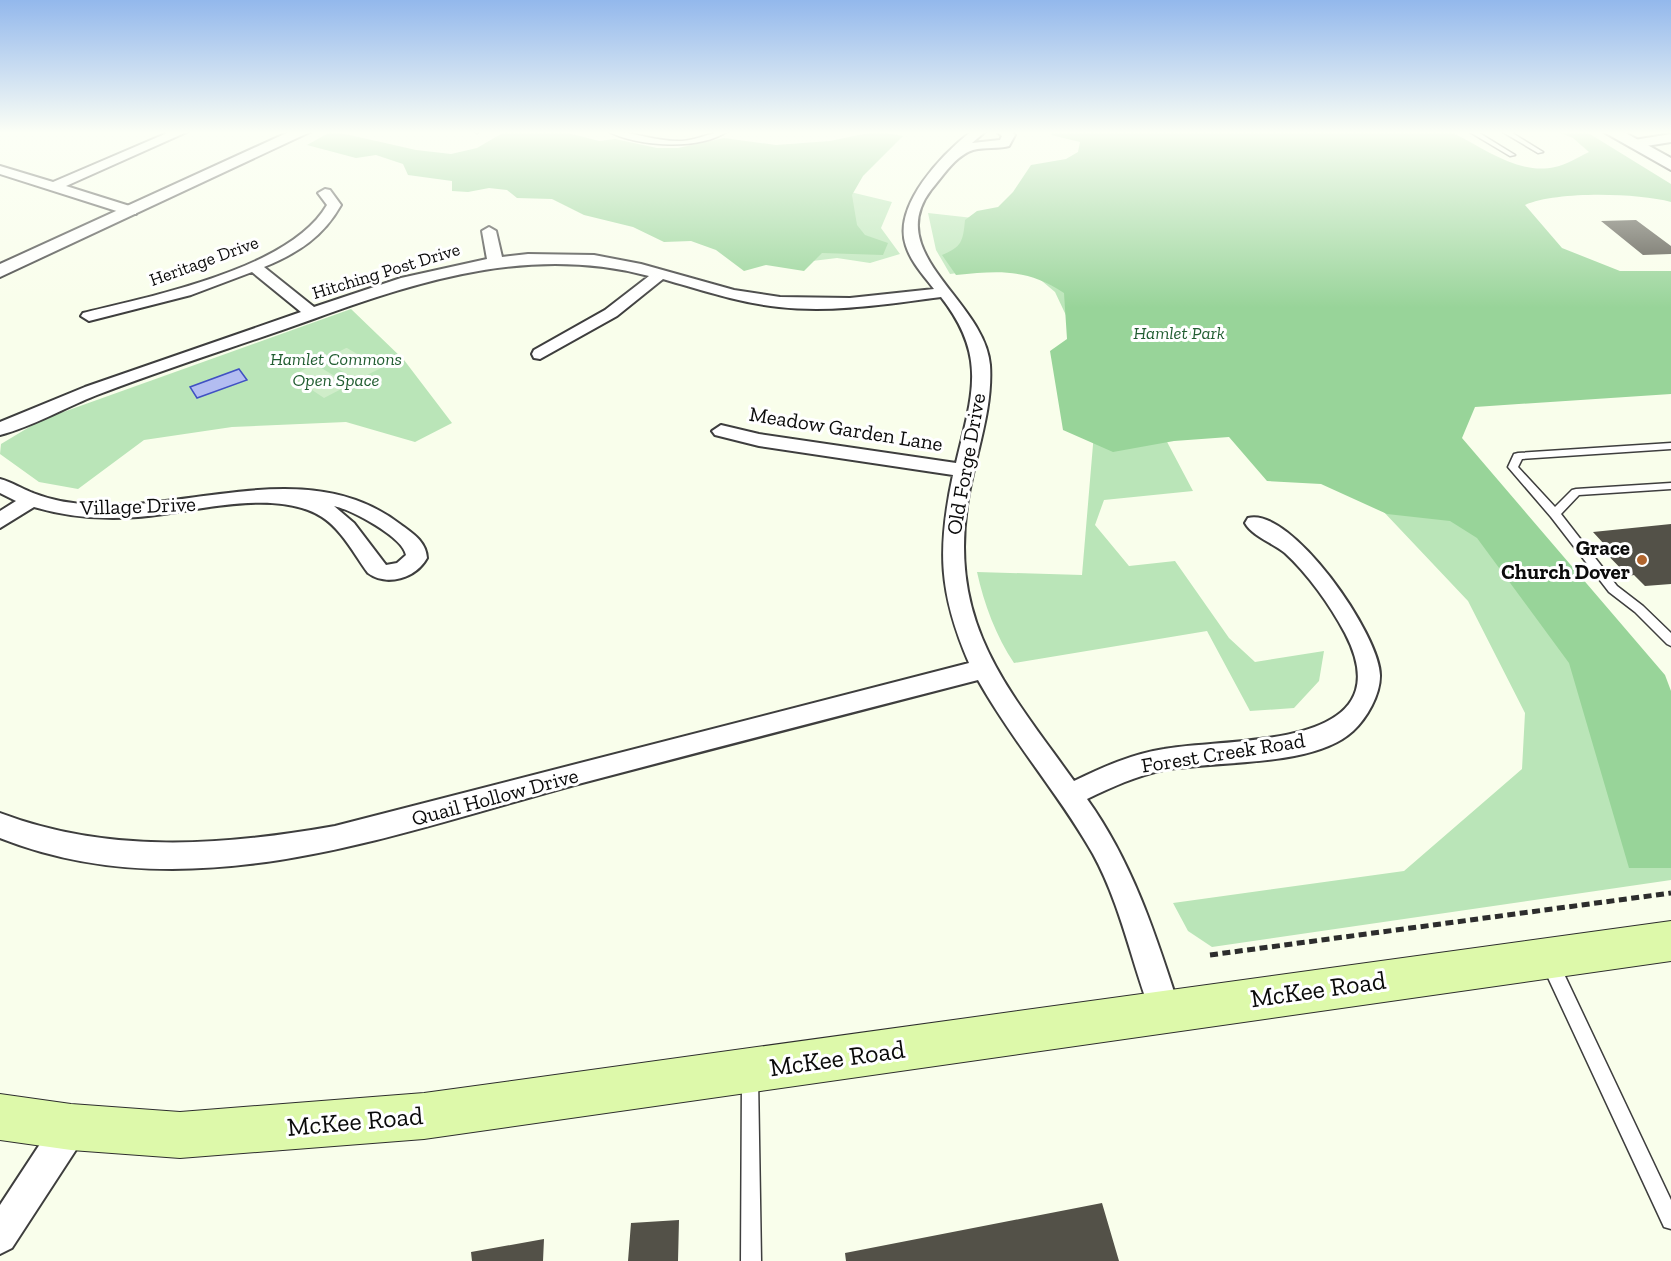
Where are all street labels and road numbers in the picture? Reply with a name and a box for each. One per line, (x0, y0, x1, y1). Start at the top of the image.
street label: Heritage Drive (146, 231, 262, 291)
street label: Hitching Post Drive (310, 238, 462, 304)
street label: Old Forge Drive (941, 391, 990, 537)
street label: Meadow Garden Lane (747, 401, 945, 456)
street label: Village Drive (79, 491, 196, 520)
street label: Forest Creek Road (1139, 727, 1307, 778)
street label: Quail Hollow Drive (409, 762, 581, 831)
street label: McKee Road (1248, 964, 1388, 1014)
street label: McKee Road (767, 1033, 907, 1083)
street label: McKee Road (286, 1099, 424, 1143)

